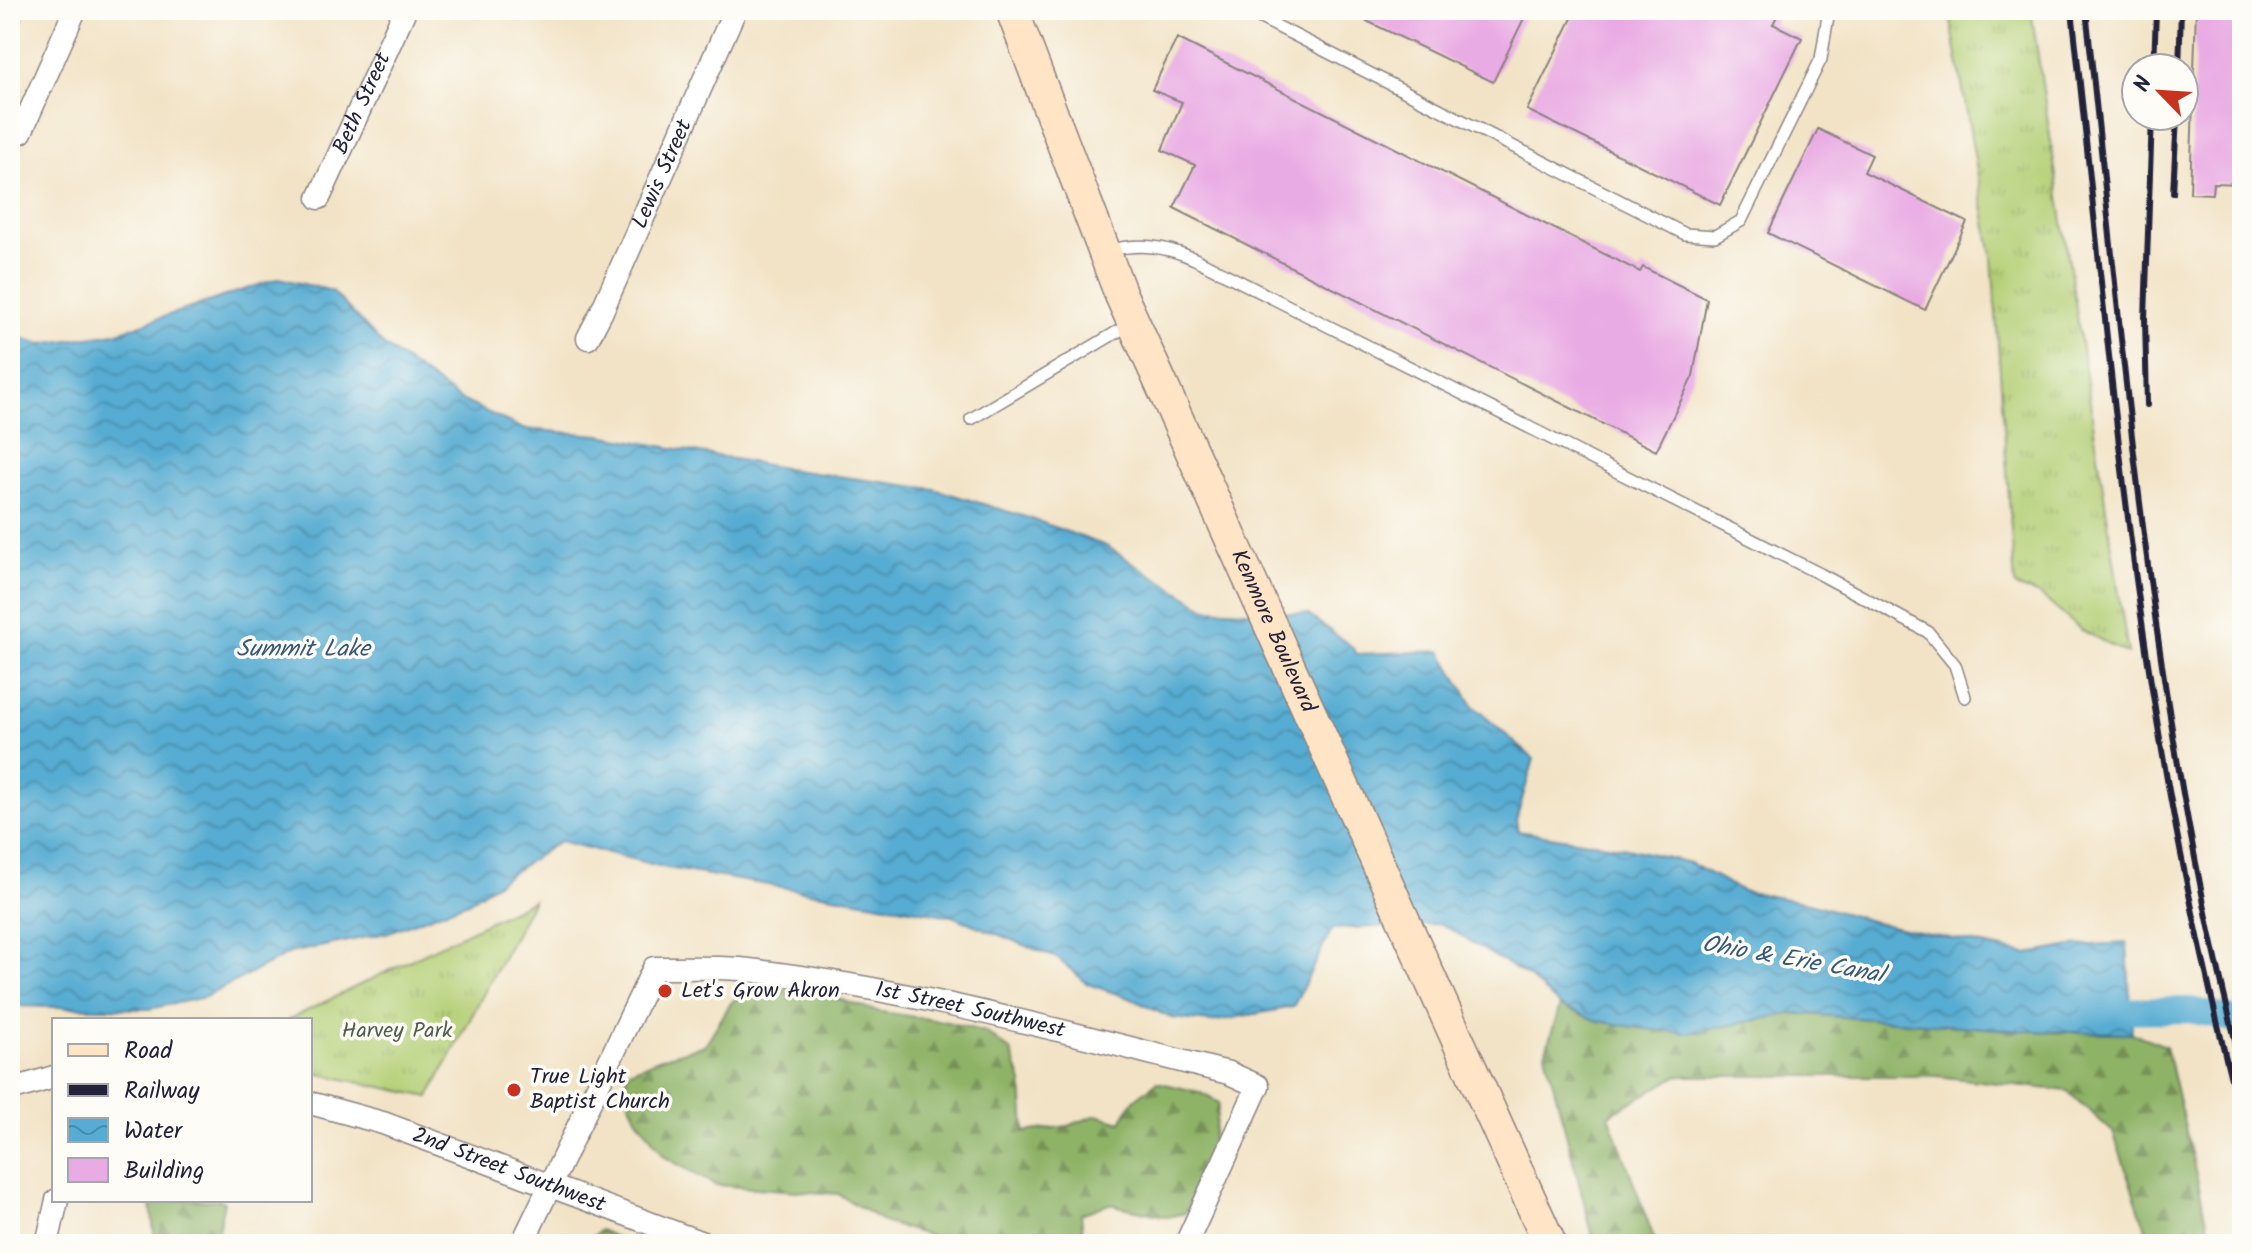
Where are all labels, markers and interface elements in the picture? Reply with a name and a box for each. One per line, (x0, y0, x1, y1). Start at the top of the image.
street label: Beth Street (324, 46, 401, 160)
north arrow (2120, 52, 2200, 132)
text: N (2125, 71, 2163, 98)
street label: Lewis Street (623, 114, 702, 234)
street label: Kenmore Boulevard (1221, 544, 1326, 719)
water label: Summit Lake (236, 630, 372, 669)
water label: Ohio & Erie Canal (1699, 925, 1891, 996)
street label: 1st Street Southwest (872, 972, 1069, 1049)
place label: Let's Grow Akron (681, 974, 840, 1009)
marker: Let's Grow Akron (656, 982, 674, 1000)
park label: Harvey Park (342, 1014, 453, 1049)
legend (52, 1018, 312, 1202)
text: Road (124, 1032, 173, 1071)
place label: True Light Baptist Church (530, 1060, 670, 1120)
text: Railway (124, 1072, 200, 1111)
marker: True Light Baptist Church (505, 1081, 523, 1099)
text: Water (124, 1112, 184, 1151)
street label: 2nd Street Southwest (407, 1118, 611, 1223)
text: Building (124, 1152, 204, 1191)

